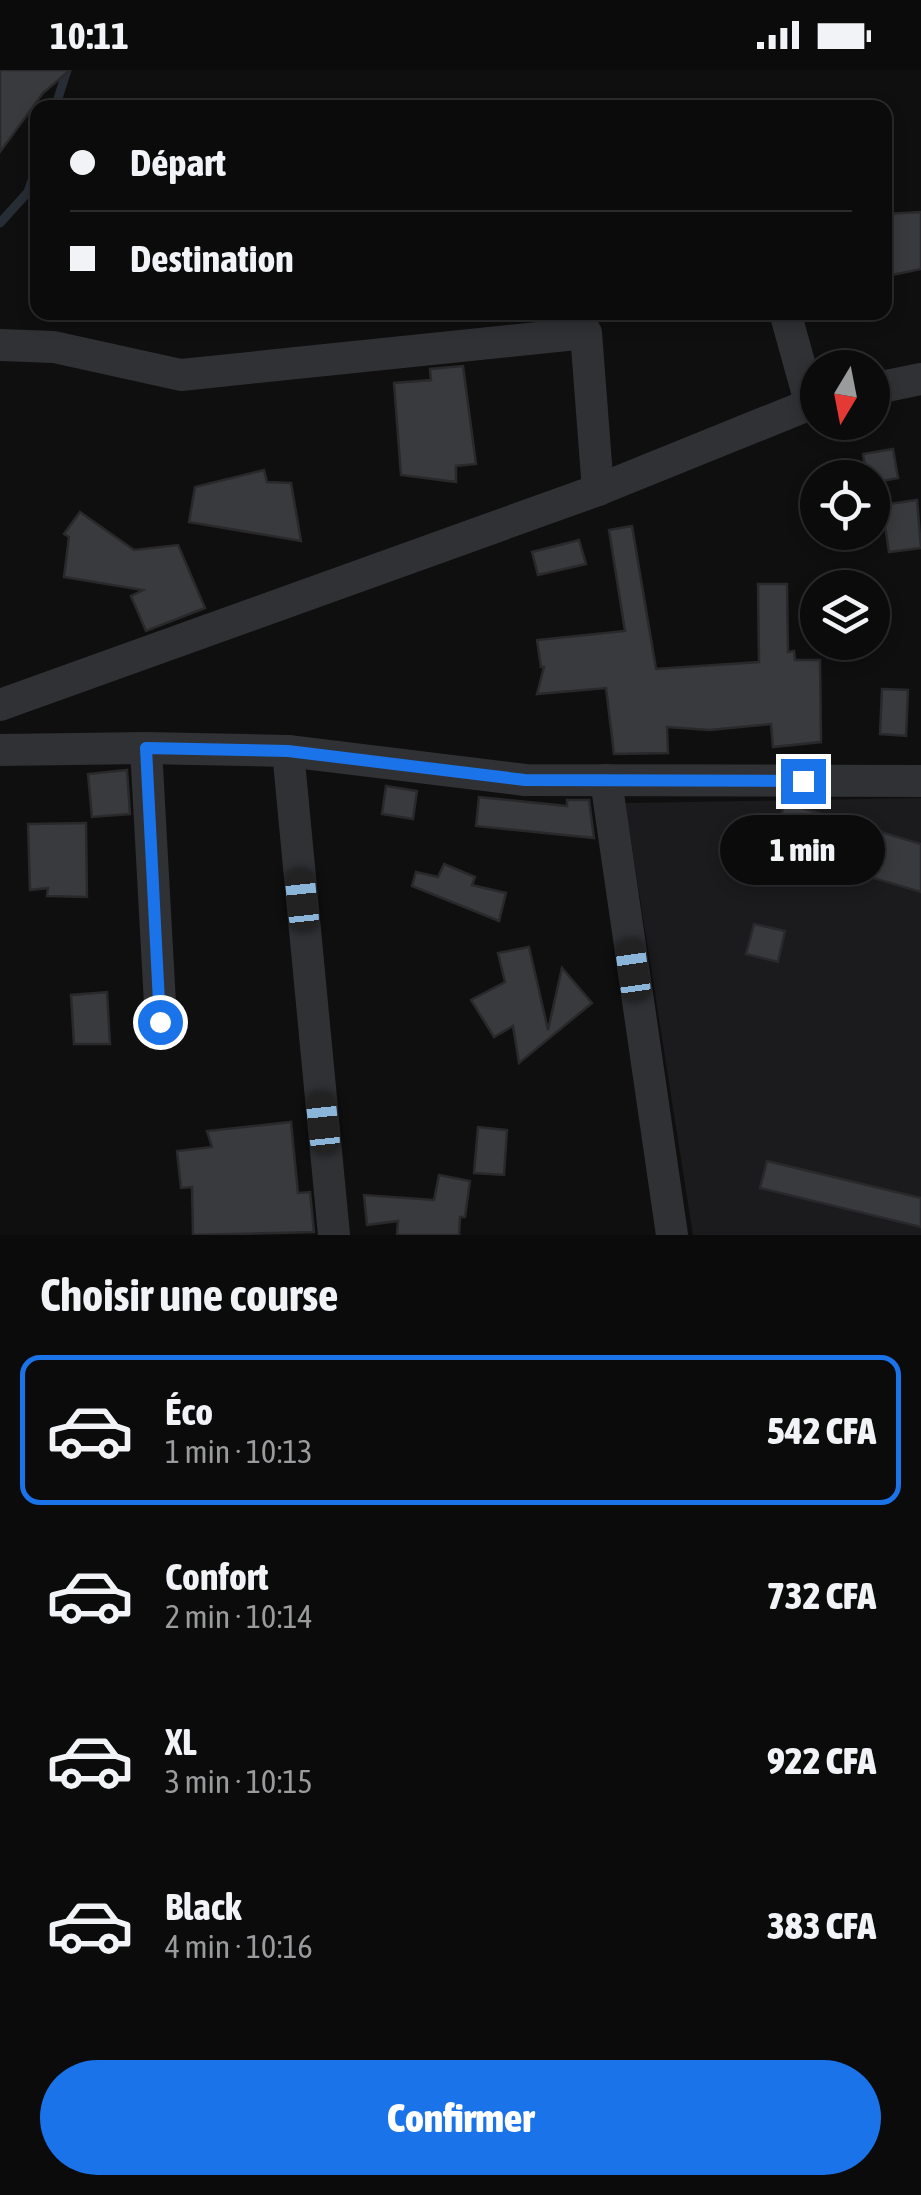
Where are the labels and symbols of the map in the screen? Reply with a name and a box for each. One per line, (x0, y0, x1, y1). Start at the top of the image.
north arrow (800, 350, 890, 440)
route end (781, 759, 826, 804)
callout: 1 min (720, 816, 886, 886)
car (284, 869, 320, 931)
car (614, 938, 652, 1002)
route start (138, 1000, 183, 1045)
car (305, 1092, 341, 1154)

